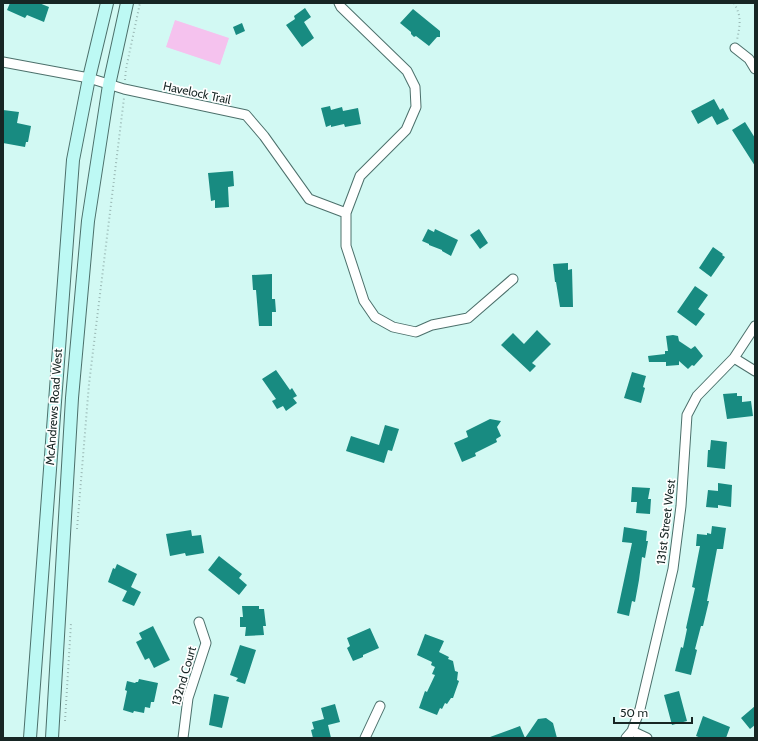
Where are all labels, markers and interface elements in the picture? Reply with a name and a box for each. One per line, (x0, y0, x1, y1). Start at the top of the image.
street label: Havelock Trail (162, 78, 233, 107)
street label: McAndrews Road West (42, 348, 65, 466)
street label: 131st Street West (653, 479, 678, 565)
street label: 132nd Court (168, 645, 199, 707)
scale bar (614, 699, 692, 725)
text: 50 m (620, 705, 648, 720)

